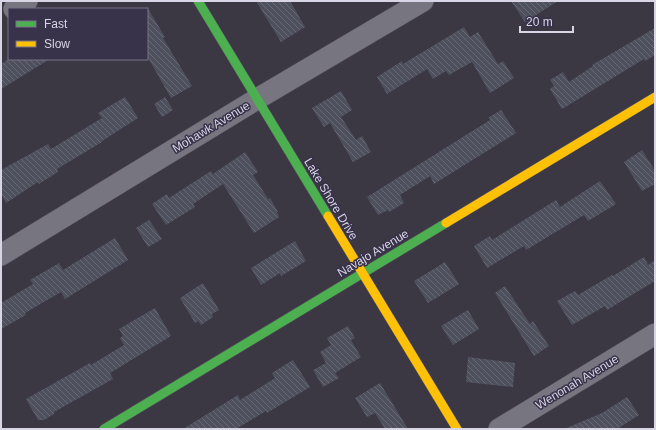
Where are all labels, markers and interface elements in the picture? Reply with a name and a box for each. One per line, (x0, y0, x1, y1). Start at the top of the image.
legend (8, 8, 148, 60)
scale bar (520, 8, 573, 34)
text: 20 m (526, 15, 553, 29)
text: Fast (44, 17, 68, 31)
text: Slow (44, 37, 70, 51)
street label: Mohawk Avenue (170, 98, 253, 156)
street label: Lake Shore Drive (301, 156, 361, 243)
street label: Navajo Avenue (335, 226, 411, 280)
street label: Wenonah Avenue (533, 352, 621, 412)

